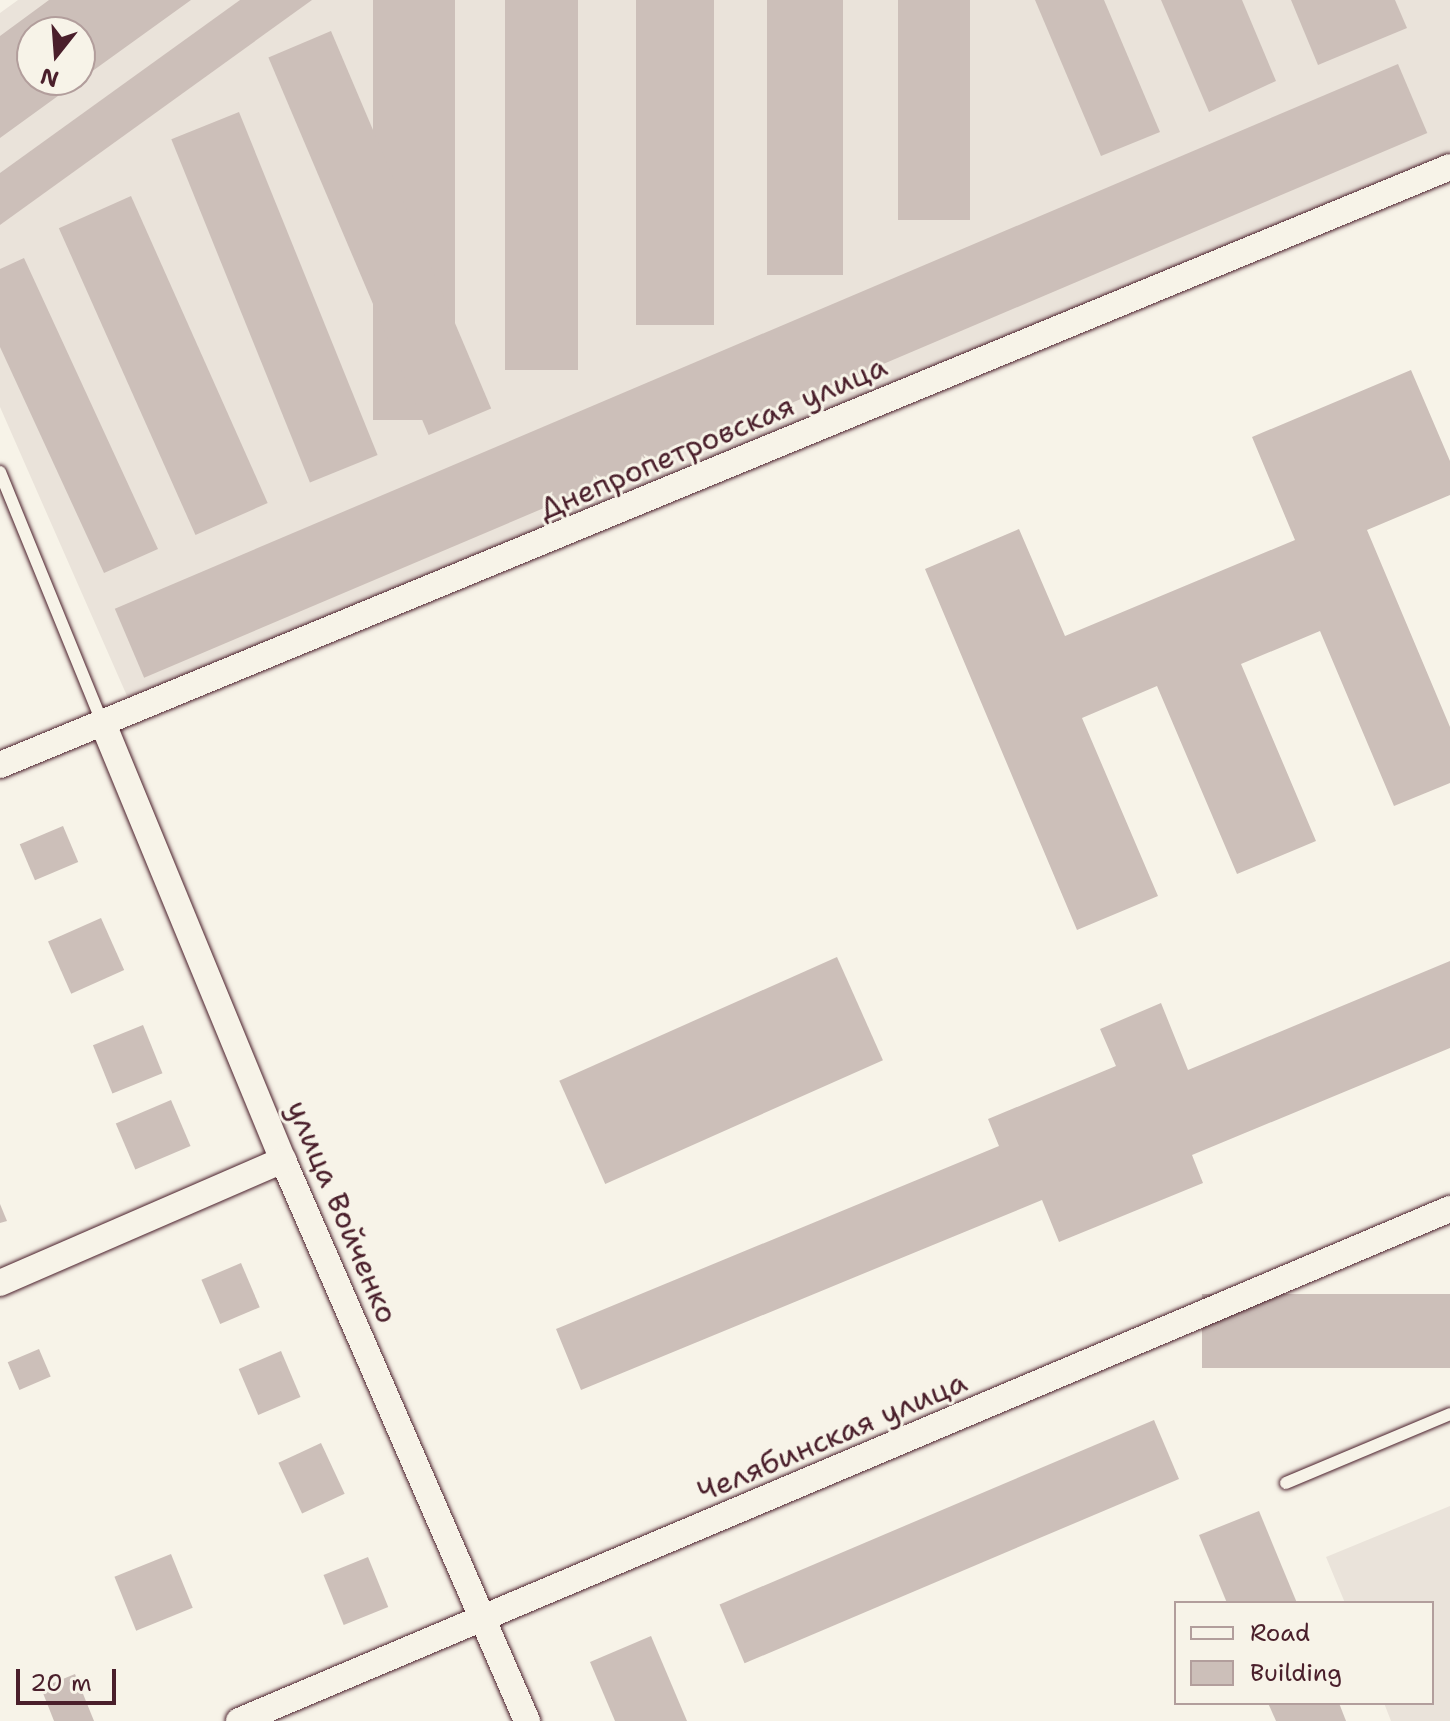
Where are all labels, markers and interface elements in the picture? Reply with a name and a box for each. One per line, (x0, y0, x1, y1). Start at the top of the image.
north arrow (16, 16, 96, 96)
text: N (37, 61, 62, 94)
street label: Днепропетровская улица (533, 348, 893, 528)
street label: улица Войченко (279, 1095, 405, 1329)
street label: Челябинская улица (692, 1364, 972, 1510)
legend (1174, 1601, 1434, 1705)
text: Road (1250, 1617, 1310, 1649)
scale bar (20, 1653, 120, 1703)
text: Building (1250, 1657, 1342, 1689)
text: 20 m (30, 1667, 92, 1699)

